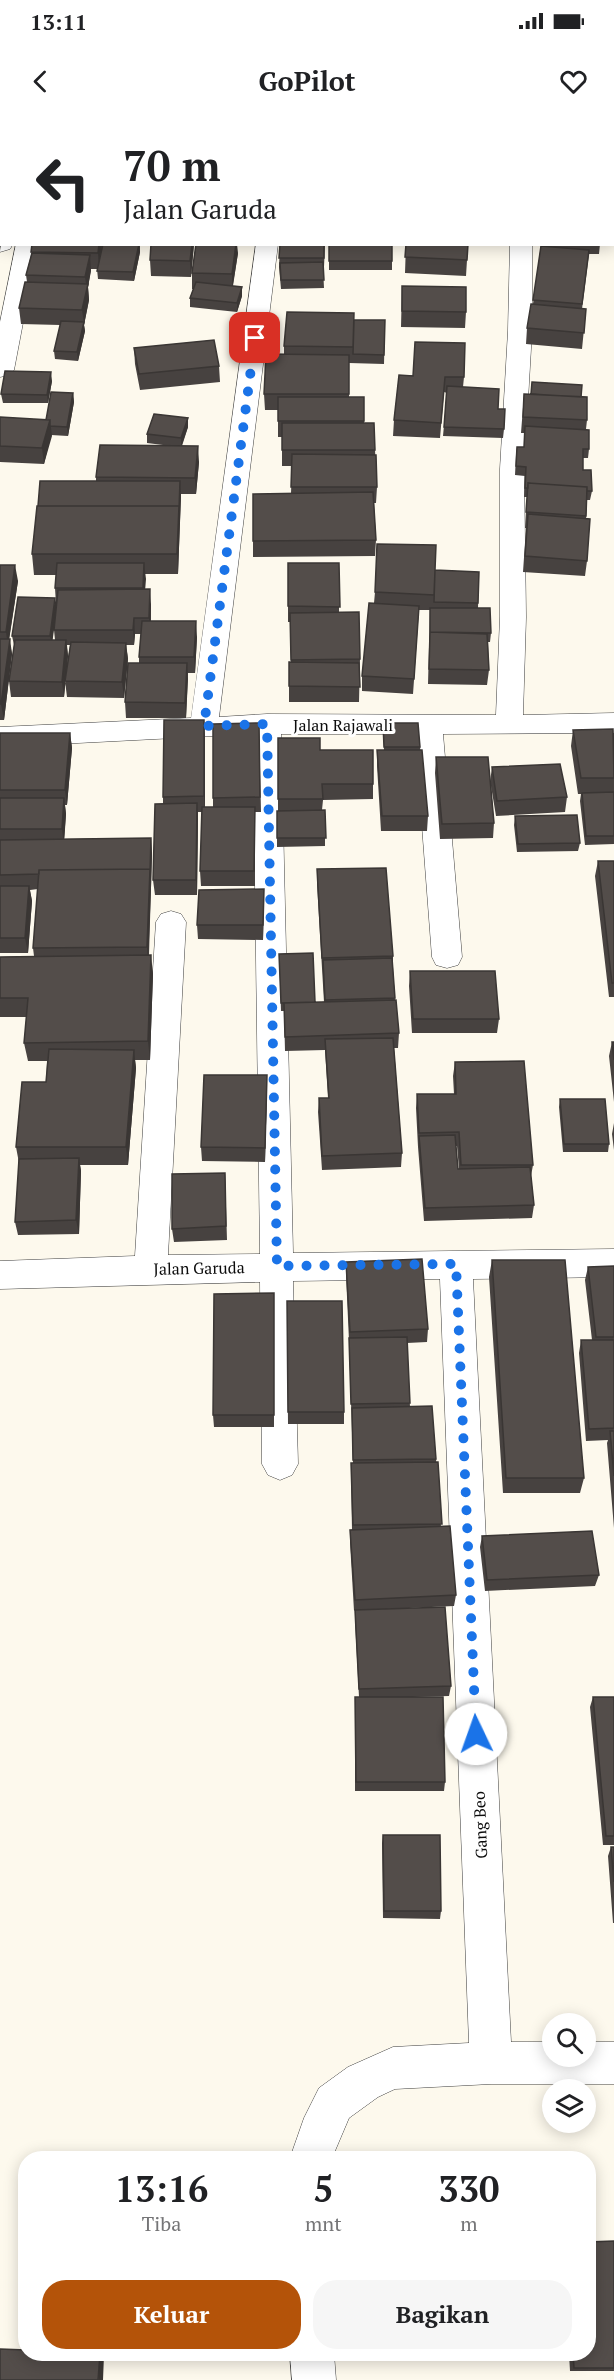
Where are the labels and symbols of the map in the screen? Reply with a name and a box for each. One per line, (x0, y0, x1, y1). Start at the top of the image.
pin (229, 312, 280, 363)
street label: Jalan Rajawali (293, 714, 393, 736)
street label: Jalan Garuda (153, 1256, 245, 1280)
position arrow (444, 1702, 508, 1766)
street label: Gang Beo (468, 1791, 492, 1859)

